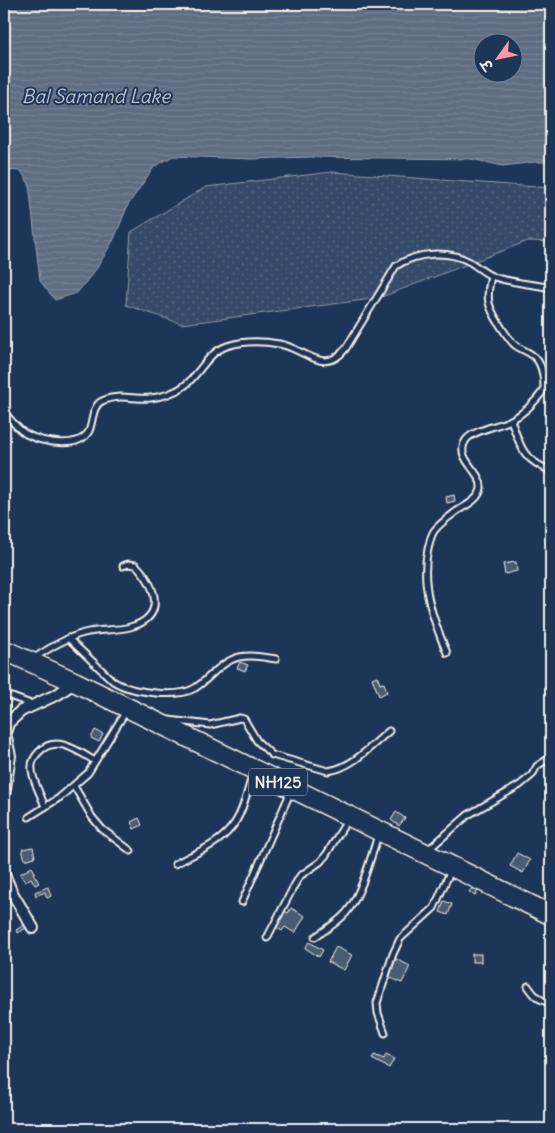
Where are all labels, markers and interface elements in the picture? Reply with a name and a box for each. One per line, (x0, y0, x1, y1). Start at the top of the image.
north arrow (472, 32, 522, 82)
text: उ (476, 55, 498, 76)
water label: Bal Samand Lake (22, 84, 172, 108)
road number: NH125 (249, 769, 307, 796)

